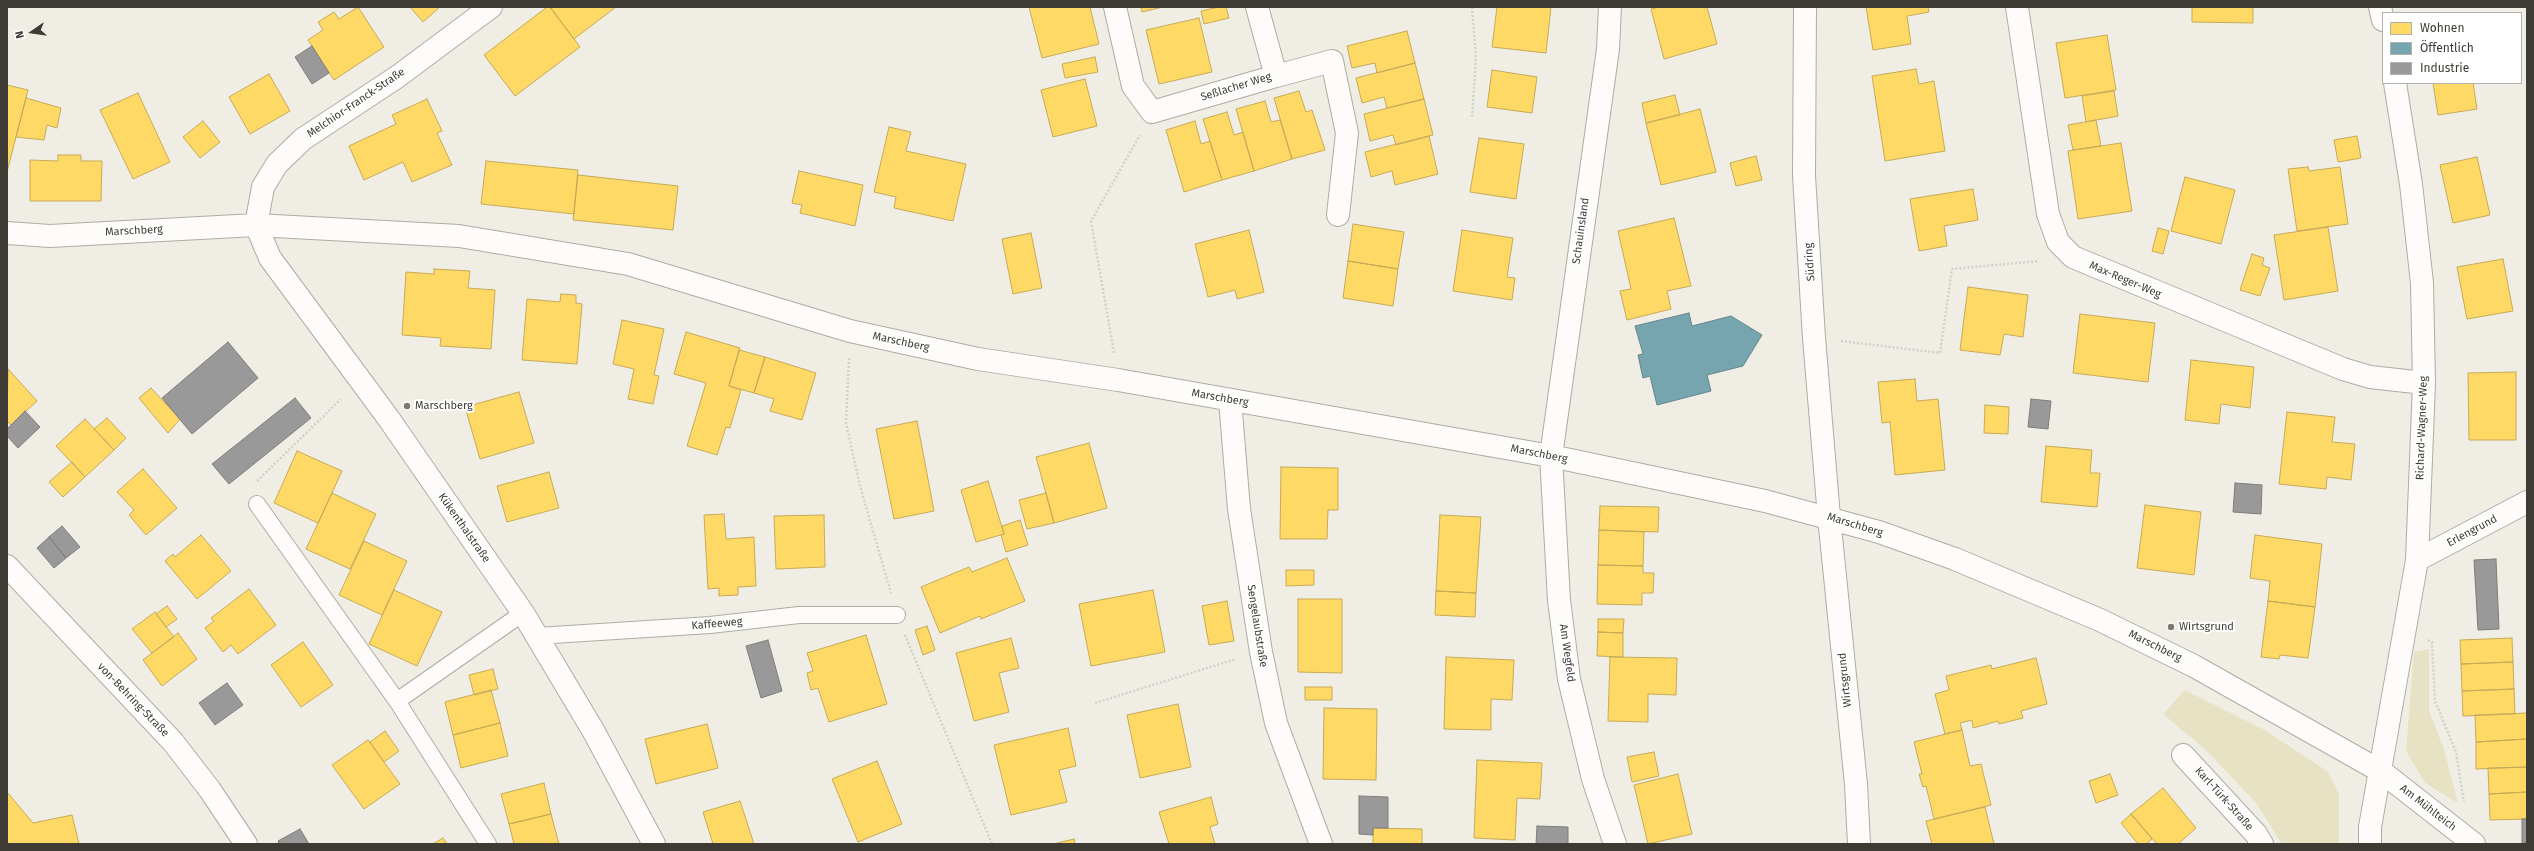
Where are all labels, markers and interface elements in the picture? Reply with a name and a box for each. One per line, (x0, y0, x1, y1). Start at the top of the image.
north arrow (12, 12, 52, 52)
legend (2382, 12, 2522, 84)
text: Wohnen (2420, 21, 2464, 35)
text: N (13, 30, 27, 40)
text: Öffentlich (2420, 41, 2474, 55)
text: Industrie (2420, 61, 2469, 75)
street label: Melchior-Franck-Straße (304, 65, 408, 141)
street label: Seßlacher Weg (1199, 70, 1273, 104)
street label: Schauinsland (1570, 197, 1592, 265)
street label: Marschberg (105, 223, 163, 239)
street label: Südring (1802, 242, 1818, 282)
street label: Max-Reger-Weg (2087, 259, 2163, 301)
street label: Marschberg (871, 330, 931, 354)
street label: Richard-Wagner-Weg (2414, 376, 2430, 480)
street label: Marschberg (1190, 386, 1250, 410)
place label: Marschberg (415, 399, 473, 413)
marker: Marschberg (402, 401, 412, 411)
street label: Marschberg (1509, 442, 1569, 466)
street label: Kükenthalstraße (435, 491, 493, 565)
street label: Marschberg (1825, 510, 1885, 540)
street label: Erlengrund (2445, 512, 2499, 550)
street label: Sengelaubstraße (1244, 584, 1270, 668)
street label: Kaffeeweg (691, 615, 743, 633)
place label: Wirtsgrund (2179, 620, 2234, 634)
marker: Wirtsgrund (2166, 622, 2176, 632)
street label: Am Wegfeld (1556, 623, 1578, 683)
street label: Marschberg (2126, 627, 2184, 665)
street label: Wirtsgrund (1836, 652, 1854, 708)
street label: von-Behring-Straße (94, 660, 172, 740)
street label: Karl-Türk-Straße (2192, 764, 2256, 834)
street label: Am Mühlteich (2397, 782, 2459, 834)

